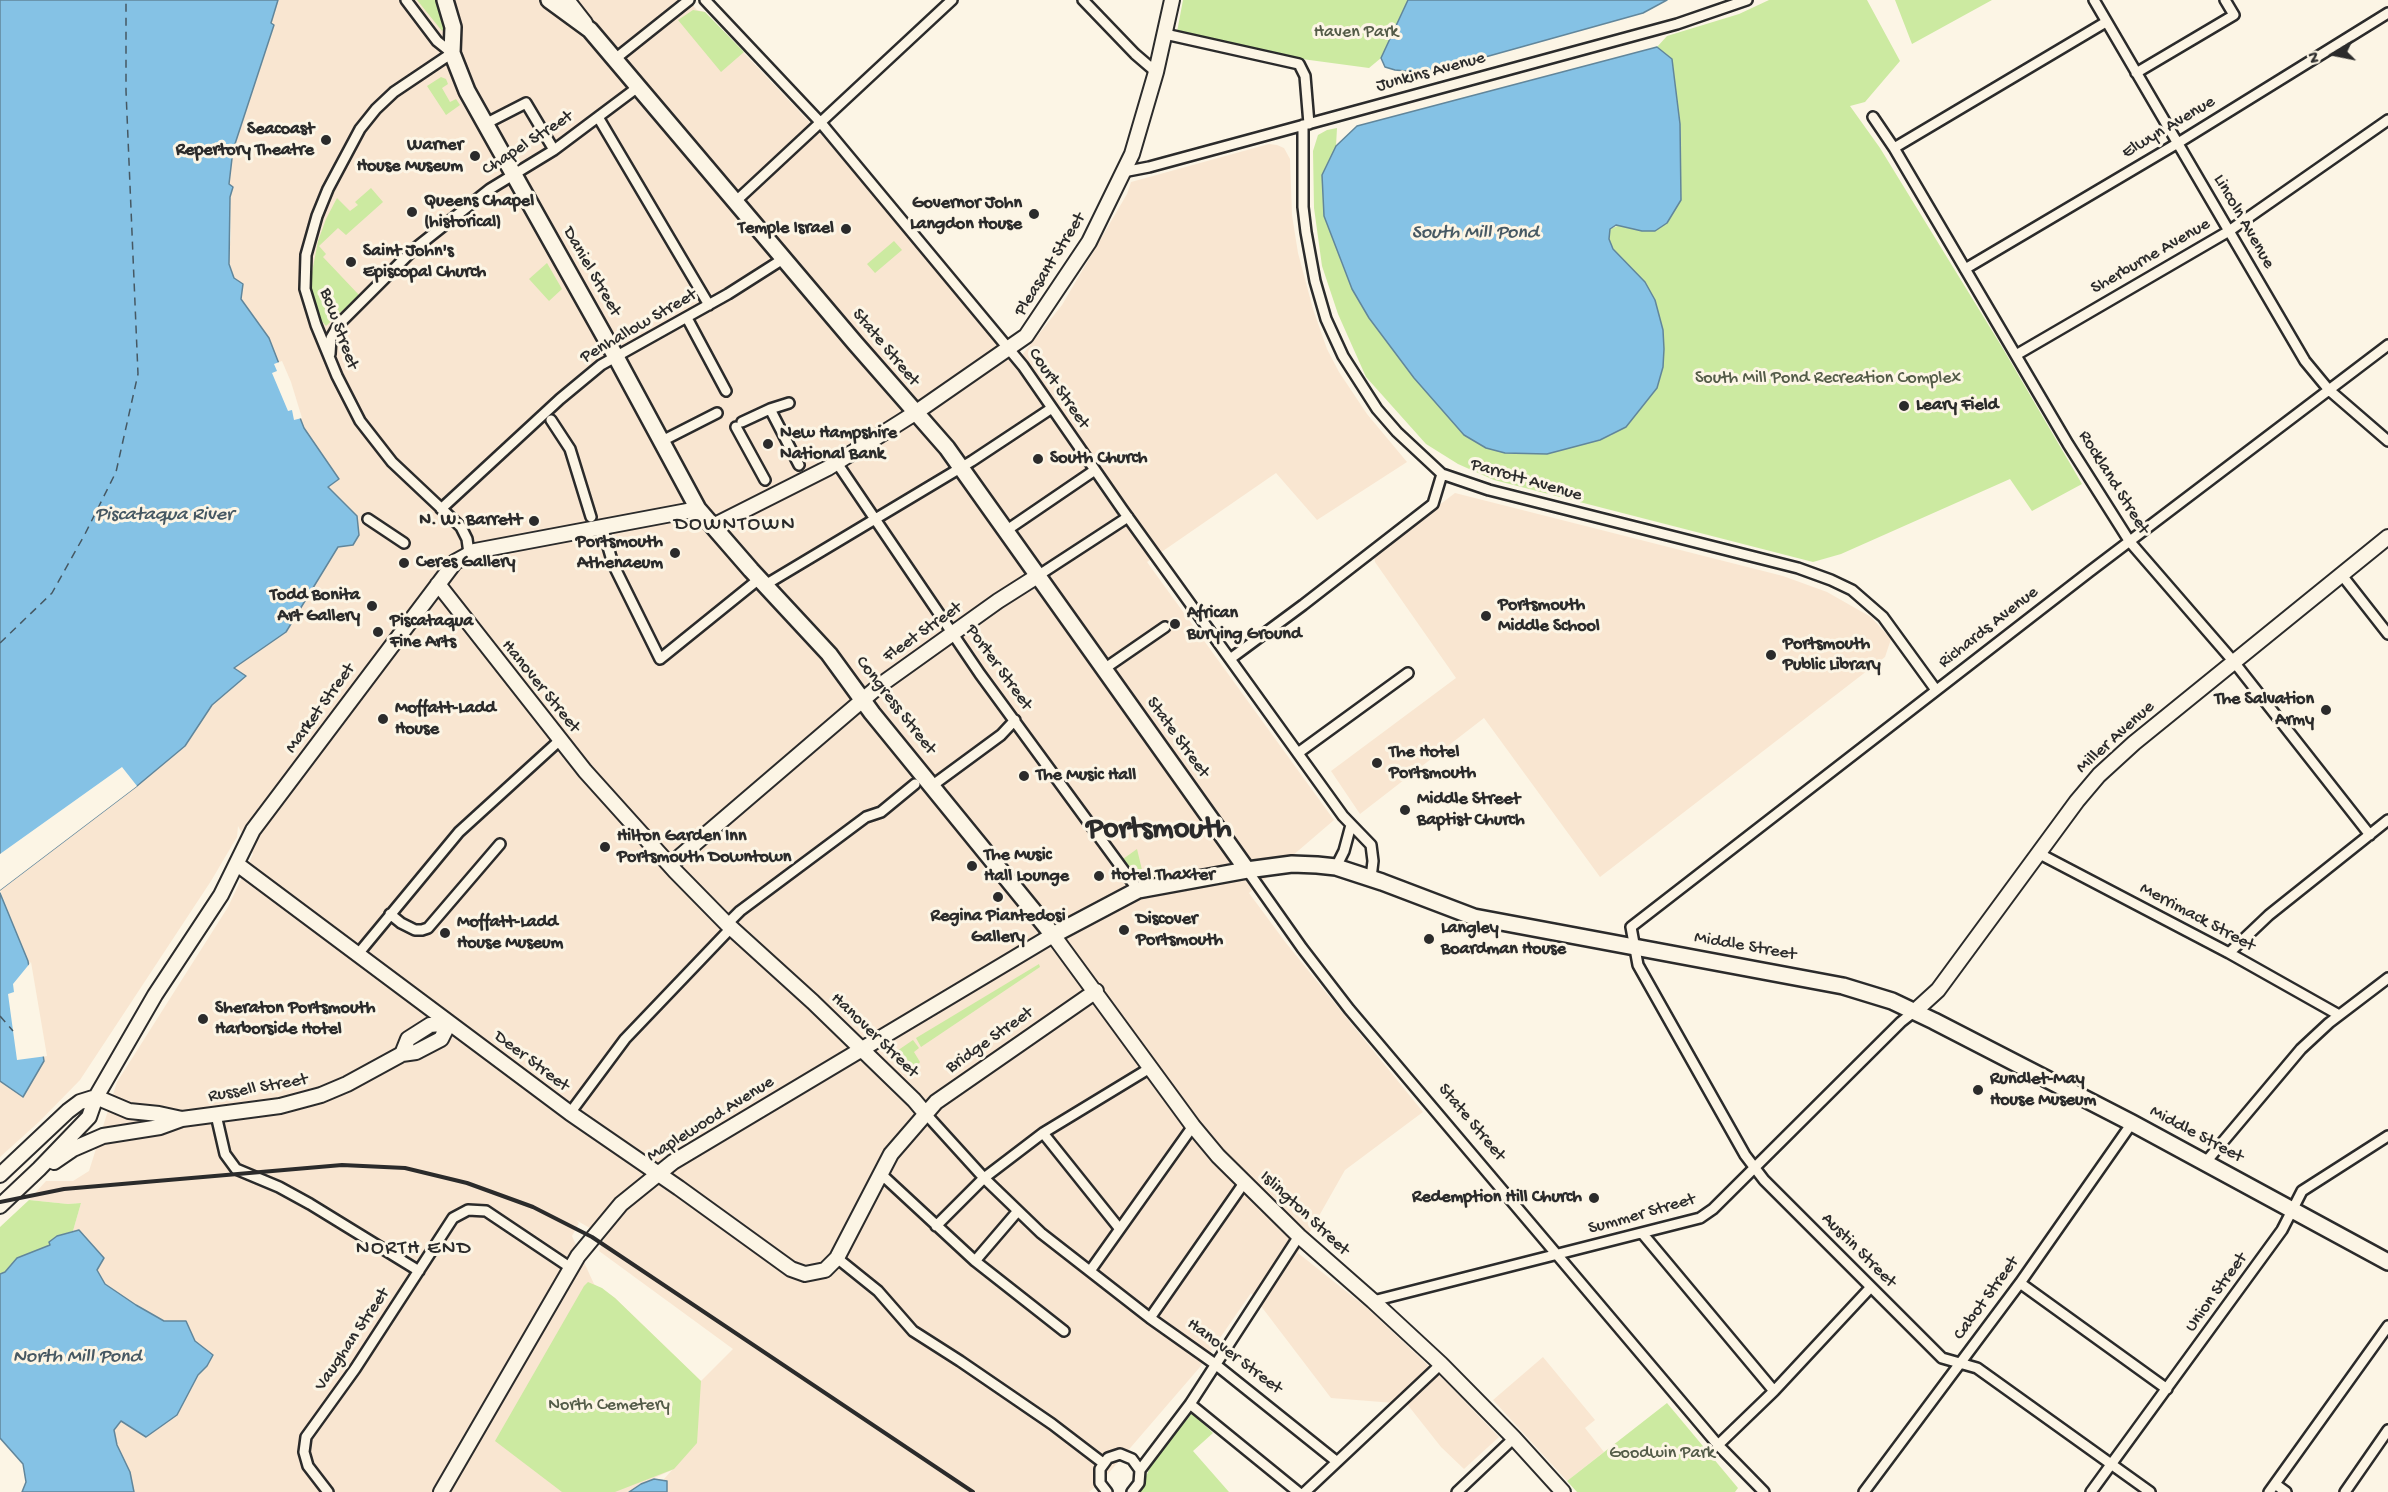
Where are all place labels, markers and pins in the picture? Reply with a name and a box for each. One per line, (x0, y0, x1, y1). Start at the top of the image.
place label: Seacoast Repertory Theatre (176, 119, 314, 162)
marker: Seacoast Repertory Theatre (319, 133, 333, 147)
place label: Warner House Museum (357, 135, 463, 178)
marker: Warner House Museum (468, 149, 482, 163)
place label: Queens Chapel (historical) (424, 191, 534, 234)
place label: Governor John Langdon House (910, 193, 1022, 236)
marker: Queens Chapel (historical) (405, 205, 419, 219)
marker: Governor John Langdon House (1027, 207, 1041, 221)
place label: Temple Israel (738, 218, 834, 240)
marker: Temple Israel (839, 222, 853, 236)
place label: Saint John's Episcopal Church (363, 241, 486, 284)
marker: Saint John's Episcopal Church (344, 255, 358, 269)
place label: Leary Field (1916, 395, 1998, 417)
marker: Leary Field (1897, 399, 1911, 413)
place label: New Hampshire National Bank (780, 423, 897, 466)
marker: New Hampshire National Bank (761, 437, 775, 451)
place label: South Church (1050, 448, 1147, 470)
marker: South Church (1031, 452, 1045, 466)
place label: N. W. Barrett (419, 510, 522, 532)
marker: N. W. Barrett (527, 514, 541, 528)
place label: Portsmouth Athenaeum (576, 532, 663, 574)
marker: Portsmouth Athenaeum (668, 546, 682, 560)
place label: Ceres Gallery (416, 552, 515, 574)
marker: Ceres Gallery (397, 556, 411, 570)
place label: Todd Bonita Art Gallery (270, 585, 360, 628)
place label: Portsmouth Middle School (1498, 595, 1600, 638)
marker: Todd Bonita Art Gallery (365, 599, 379, 613)
place label: African Burying Ground (1187, 603, 1301, 646)
marker: Portsmouth Middle School (1479, 609, 1493, 623)
place label: Piscataqua Fine Arts (390, 611, 473, 654)
marker: African Burying Ground (1168, 617, 1182, 631)
marker: Piscataqua Fine Arts (371, 625, 385, 639)
place label: Portsmouth Public Library (1783, 634, 1881, 676)
marker: Portsmouth Public Library (1764, 648, 1778, 662)
place label: The Salvation Army (2214, 689, 2314, 732)
place label: Moffatt-Ladd House (395, 698, 496, 740)
marker: The Salvation Army (2319, 703, 2333, 717)
marker: Moffatt-Ladd House (376, 712, 390, 726)
place label: The Hotel Portsmouth (1389, 742, 1476, 784)
marker: The Hotel Portsmouth (1370, 756, 1384, 770)
place label: The Music Hall (1036, 765, 1136, 787)
marker: The Music Hall (1017, 769, 1031, 783)
place label: Middle Street Baptist Church (1417, 789, 1525, 832)
marker: Middle Street Baptist Church (1398, 803, 1412, 817)
place label: Hilton Garden Inn Portsmouth Downtown (617, 826, 791, 868)
marker: Hilton Garden Inn Portsmouth Downtown (598, 840, 612, 854)
place label: The Music Hall Lounge (984, 845, 1069, 888)
marker: The Music Hall Lounge (965, 859, 979, 873)
place label: Hotel Thaxter (1111, 865, 1215, 887)
marker: Hotel Thaxter (1092, 869, 1106, 883)
marker: Regina Piantedosi Gallery (991, 890, 1005, 904)
place label: Regina Piantedosi Gallery (930, 906, 1066, 948)
place label: Discover Portsmouth (1136, 909, 1223, 952)
place label: Moffatt-Ladd House Museum (457, 912, 563, 954)
place label: Langley Boardman House (1441, 918, 1566, 960)
marker: Discover Portsmouth (1117, 923, 1131, 937)
marker: Moffatt-Ladd House Museum (438, 926, 452, 940)
marker: Langley Boardman House (1422, 932, 1436, 946)
place label: Sheraton Portsmouth Harborside Hotel (215, 998, 375, 1040)
marker: Sheraton Portsmouth Harborside Hotel (196, 1012, 210, 1026)
place label: Rundlet-May House Museum (1990, 1069, 2096, 1112)
marker: Rundlet-May House Museum (1971, 1083, 1985, 1097)
place label: Redemption Hill Church (1412, 1187, 1582, 1209)
marker: Redemption Hill Church (1587, 1191, 1601, 1205)

